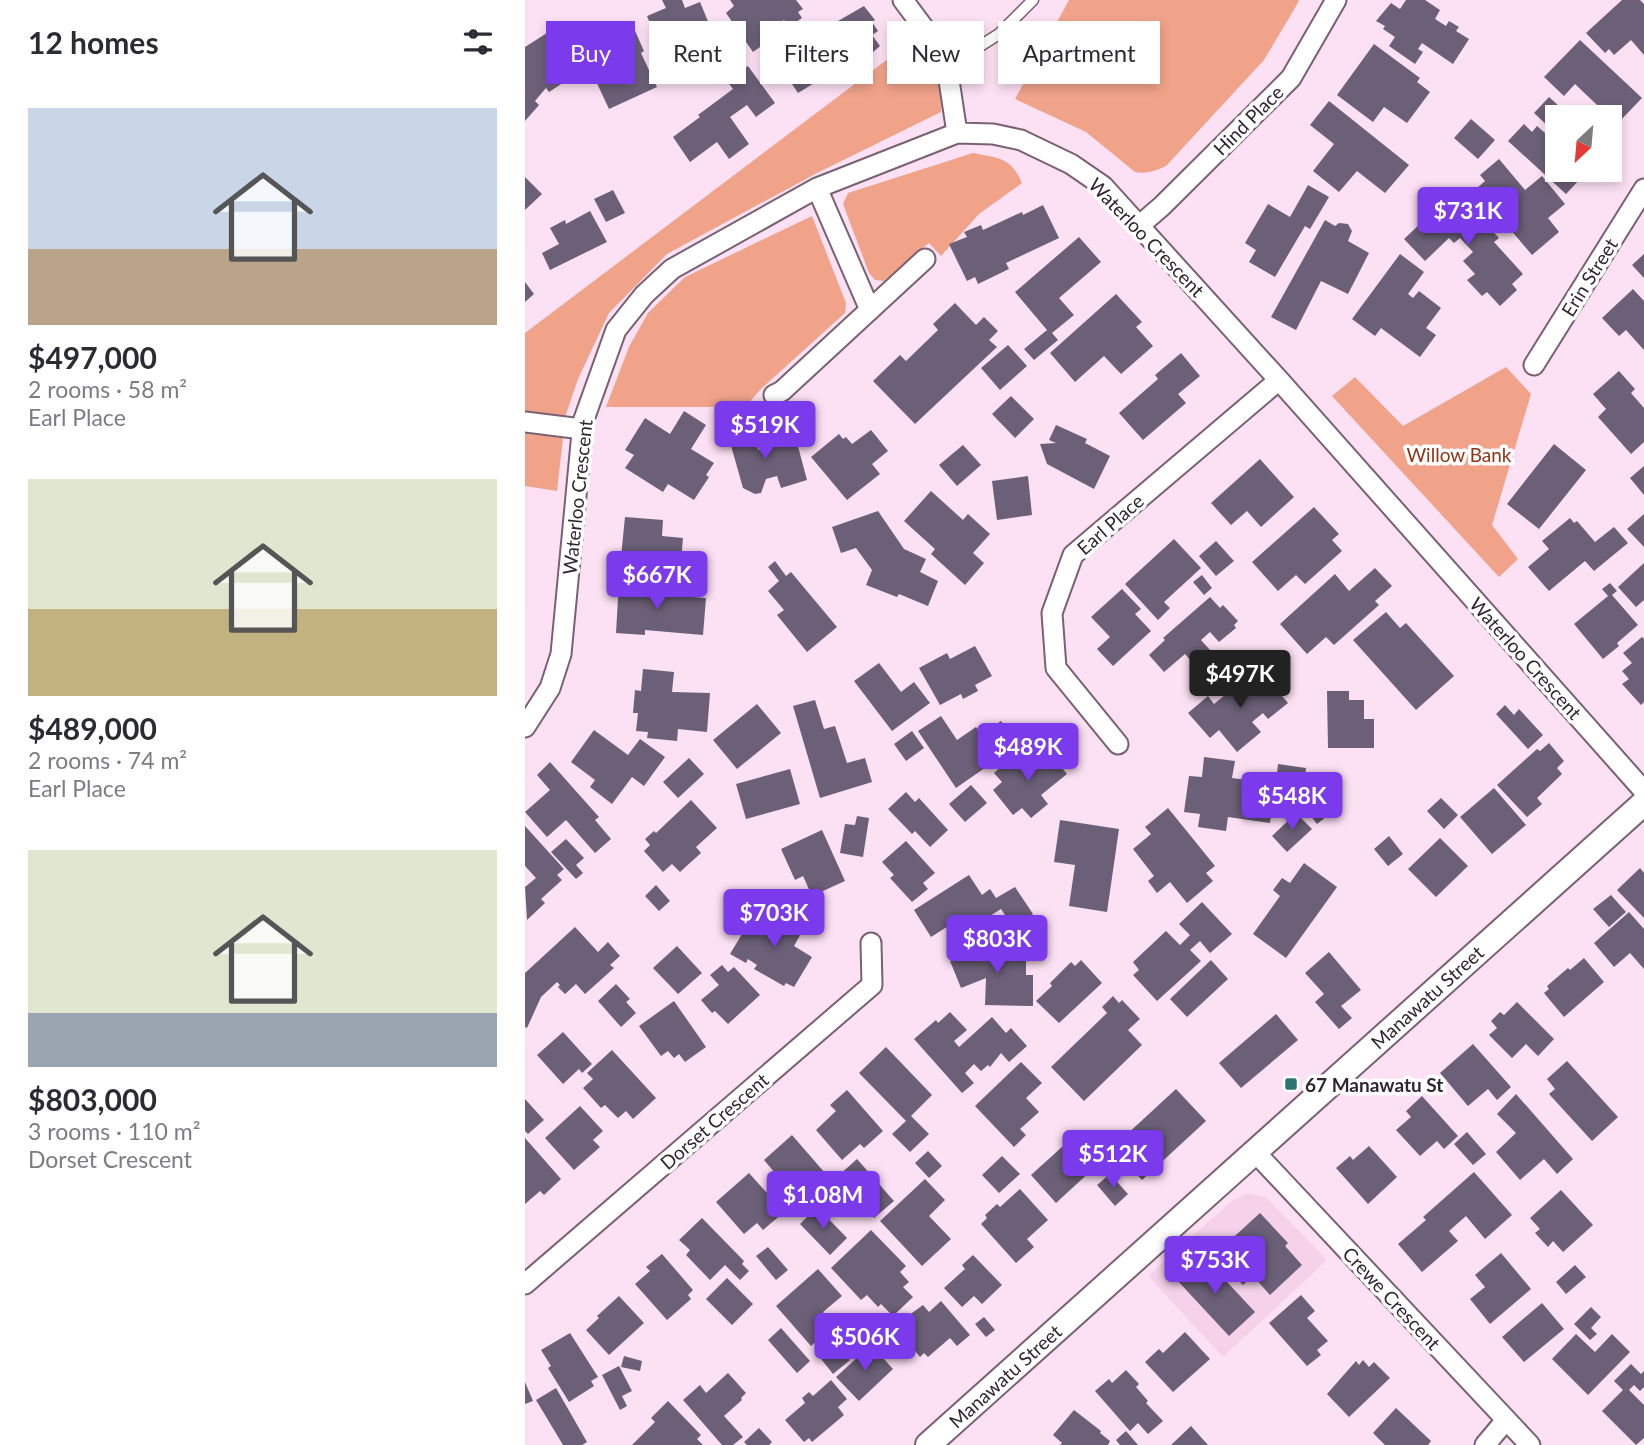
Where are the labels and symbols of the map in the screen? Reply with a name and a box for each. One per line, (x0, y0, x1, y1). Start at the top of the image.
street label: Hind Place (1208, 80, 1288, 160)
north arrow (1545, 105, 1622, 182)
street label: Waterloo Crescent (1084, 173, 1210, 301)
pin: $731K (1419, 188, 1517, 247)
street label: Erin Street (1556, 234, 1622, 320)
pin: $519K (716, 402, 814, 461)
street label: Waterloo Crescent (557, 418, 597, 576)
park label: Willow Bank (1407, 443, 1512, 466)
street label: Earl Place (1072, 489, 1148, 559)
pin: $667K (608, 552, 706, 611)
street label: Waterloo Crescent (1465, 592, 1587, 724)
pin: $497K (1191, 650, 1289, 710)
pin: $489K (979, 724, 1077, 783)
pin: $548K (1243, 772, 1341, 832)
pin: $703K (725, 890, 823, 949)
pin: $803K (948, 916, 1046, 975)
street label: Manawatu Street (1366, 940, 1488, 1053)
street label: Dorset Crescent (655, 1068, 773, 1174)
place label: 67 Manawatu St (1305, 1073, 1443, 1096)
marker: 67 Manawatu St (1283, 1076, 1299, 1092)
pin: $512K (1064, 1130, 1162, 1190)
pin: $1.08M (766, 1172, 880, 1231)
pin: $753K (1166, 1236, 1264, 1296)
street label: Crewe Crescent (1338, 1242, 1446, 1354)
pin: $506K (816, 1314, 914, 1373)
street label: Manawatu Street (944, 1319, 1066, 1432)

